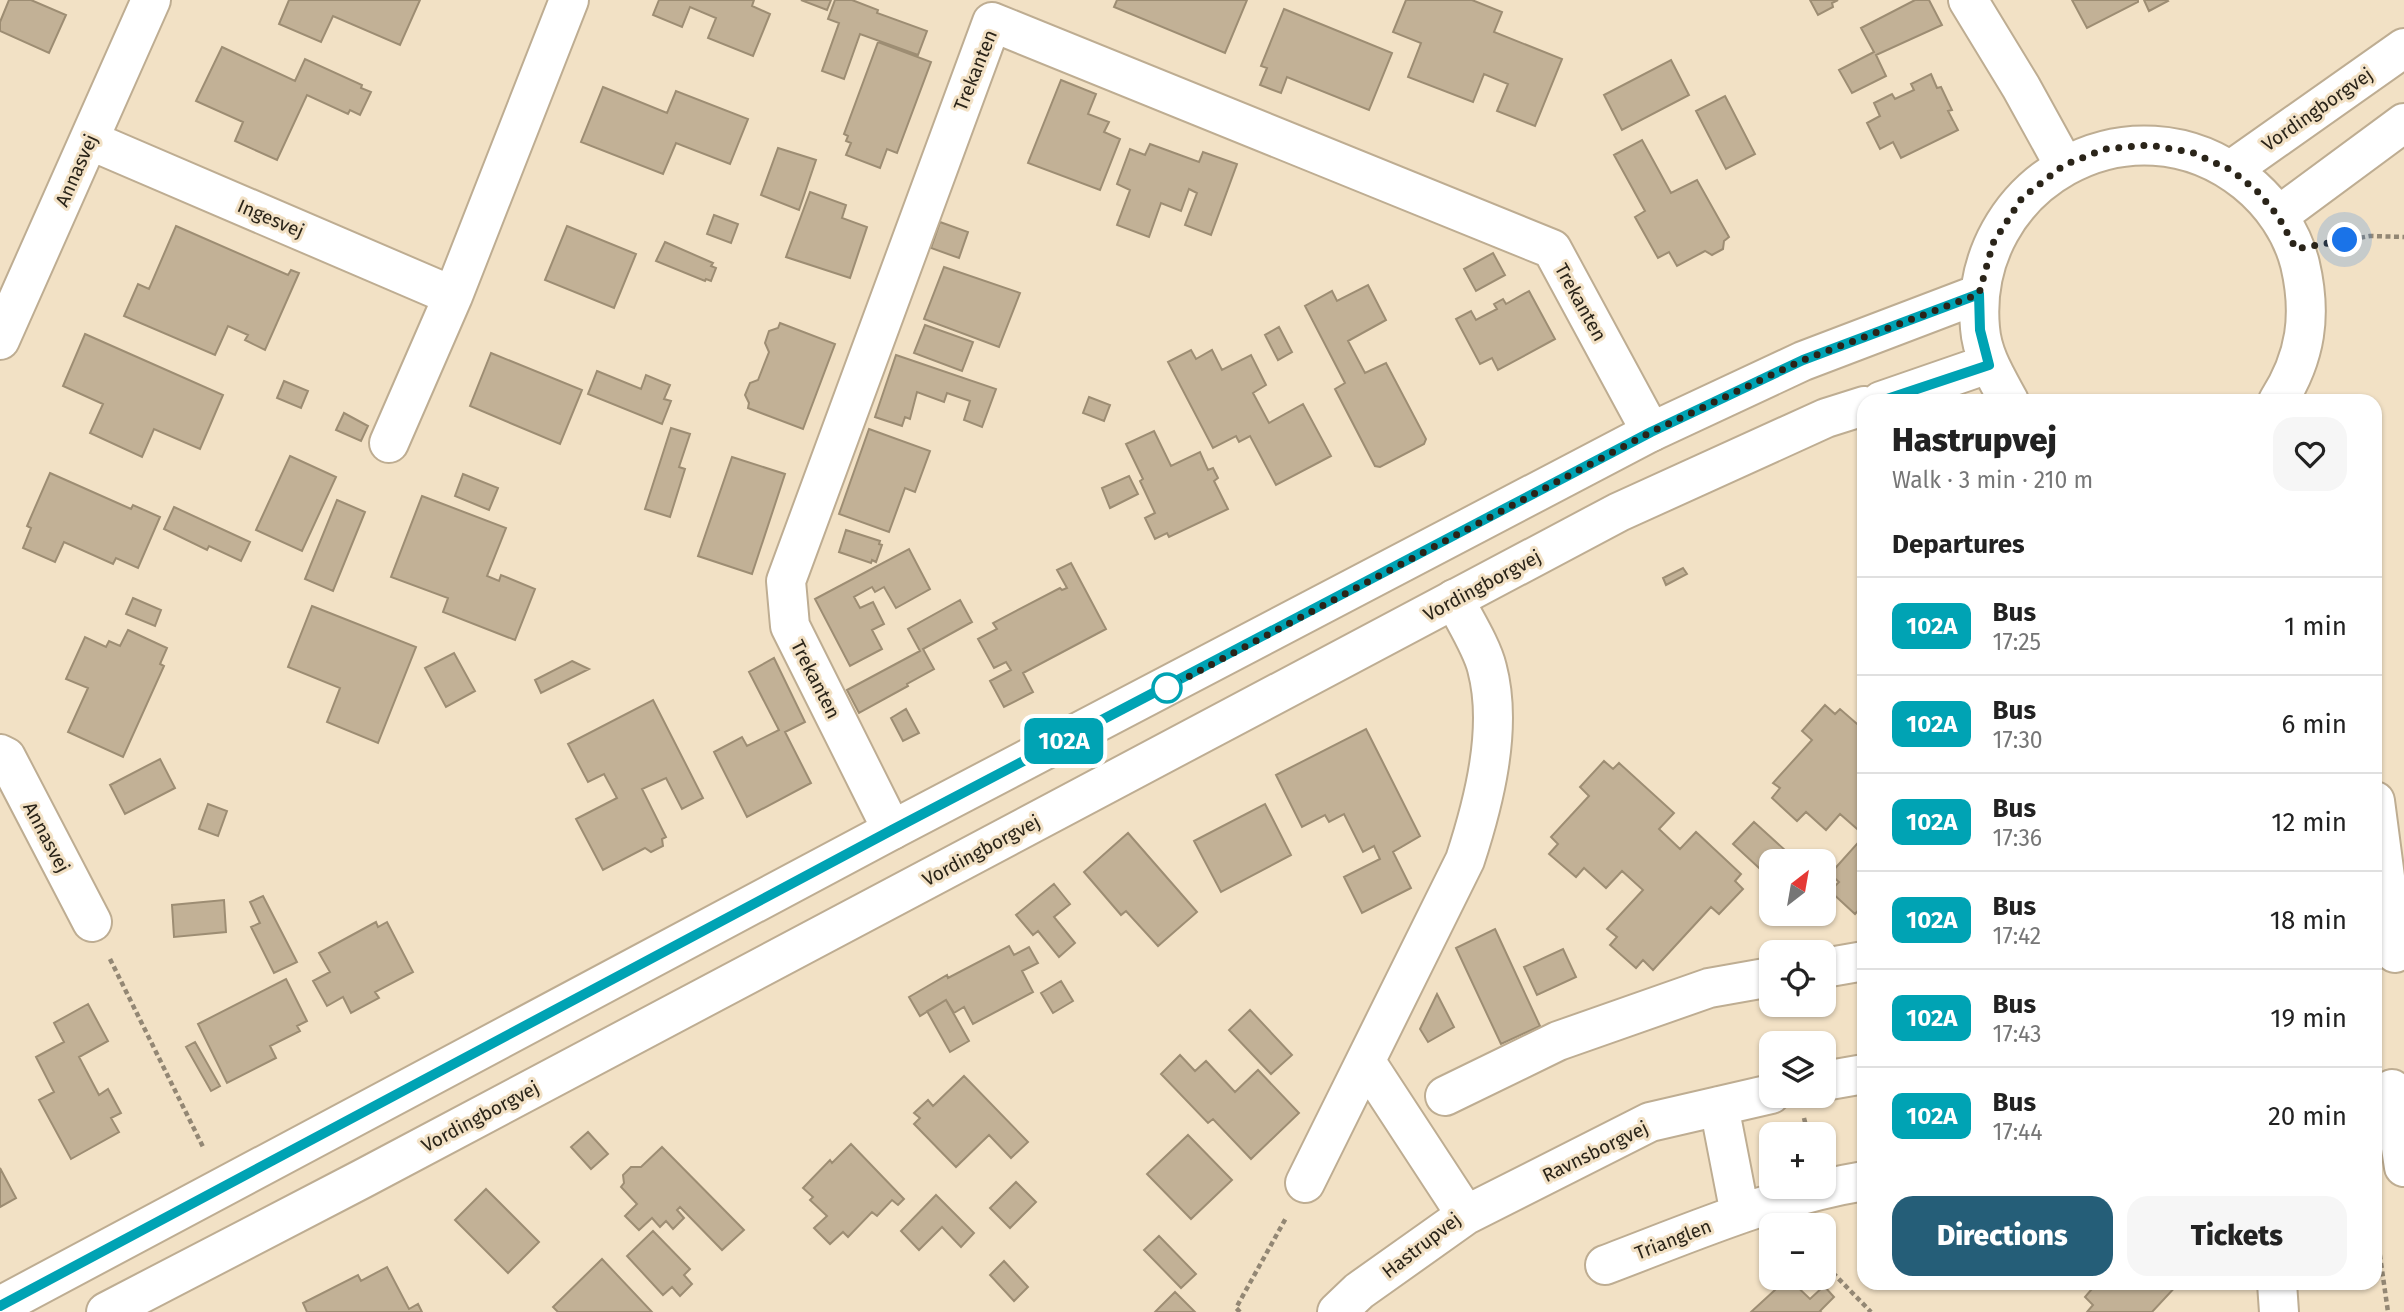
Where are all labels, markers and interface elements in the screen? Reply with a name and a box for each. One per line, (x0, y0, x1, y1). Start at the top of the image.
street label: Trekanten (949, 26, 1002, 114)
street label: Vordingborgvej (2257, 63, 2377, 156)
street label: Annasvej (50, 130, 103, 210)
street label: Ingesvej (234, 194, 308, 243)
your location (2327, 222, 2362, 257)
street label: Trekanten (1550, 259, 1611, 345)
button: heart (2273, 417, 2347, 491)
text: Hastrupvej (1892, 420, 2057, 460)
text: Walk · 3 min · 210 m (1892, 466, 2093, 494)
text: Departures (1892, 529, 2025, 560)
street label: Vordingborgvej (1419, 545, 1545, 626)
text: Bus (1992, 597, 2036, 628)
text: 1 min (2284, 611, 2347, 642)
text: 102A (1906, 612, 1957, 640)
text: 17:25 (1992, 628, 2041, 656)
street label: Trekanten (786, 636, 845, 722)
unlabelled marker (1152, 673, 1182, 703)
text: Bus (1992, 695, 2036, 726)
text: 6 min (2281, 709, 2347, 740)
text: 102A (1906, 710, 1957, 738)
line badge: 102A (1015, 718, 1113, 764)
text: 17:30 (1992, 726, 2043, 754)
text: 102A (1038, 727, 1090, 755)
text: Bus (1992, 793, 2036, 824)
street label: Annasvej (18, 798, 75, 877)
text: 12 min (2271, 807, 2347, 838)
text: 102A (1906, 808, 1957, 836)
street label: Vordingborgvej (918, 810, 1044, 891)
text: 17:36 (1992, 824, 2042, 852)
north arrow (1759, 849, 1836, 926)
map controls (1759, 849, 1836, 1290)
text: Bus (1992, 891, 2036, 922)
text: 18 min (2270, 905, 2347, 936)
text: 102A (1906, 906, 1957, 934)
text: 17:42 (1992, 922, 2041, 950)
button: locate (1759, 940, 1836, 1017)
text: Bus (1992, 989, 2036, 1020)
text: 19 min (2270, 1003, 2347, 1034)
text: 102A (1906, 1004, 1957, 1032)
text: 17:43 (1992, 1020, 2041, 1048)
button: layers (1759, 1031, 1836, 1108)
street label: Vordingborgvej (417, 1076, 543, 1157)
text: Bus (1992, 1087, 2036, 1118)
text: 20 min (2268, 1101, 2347, 1132)
text: 102A (1906, 1102, 1957, 1130)
street label: Ravnsborgvej (1539, 1116, 1652, 1187)
text: 17:44 (1992, 1118, 2043, 1146)
button: + (1759, 1122, 1836, 1199)
button: Directions (1892, 1196, 2113, 1276)
button: Tickets (2127, 1196, 2347, 1276)
street label: Hastrupvej (1377, 1208, 1465, 1283)
button: − (1759, 1213, 1836, 1290)
street label: Trianglen (1632, 1214, 1715, 1265)

